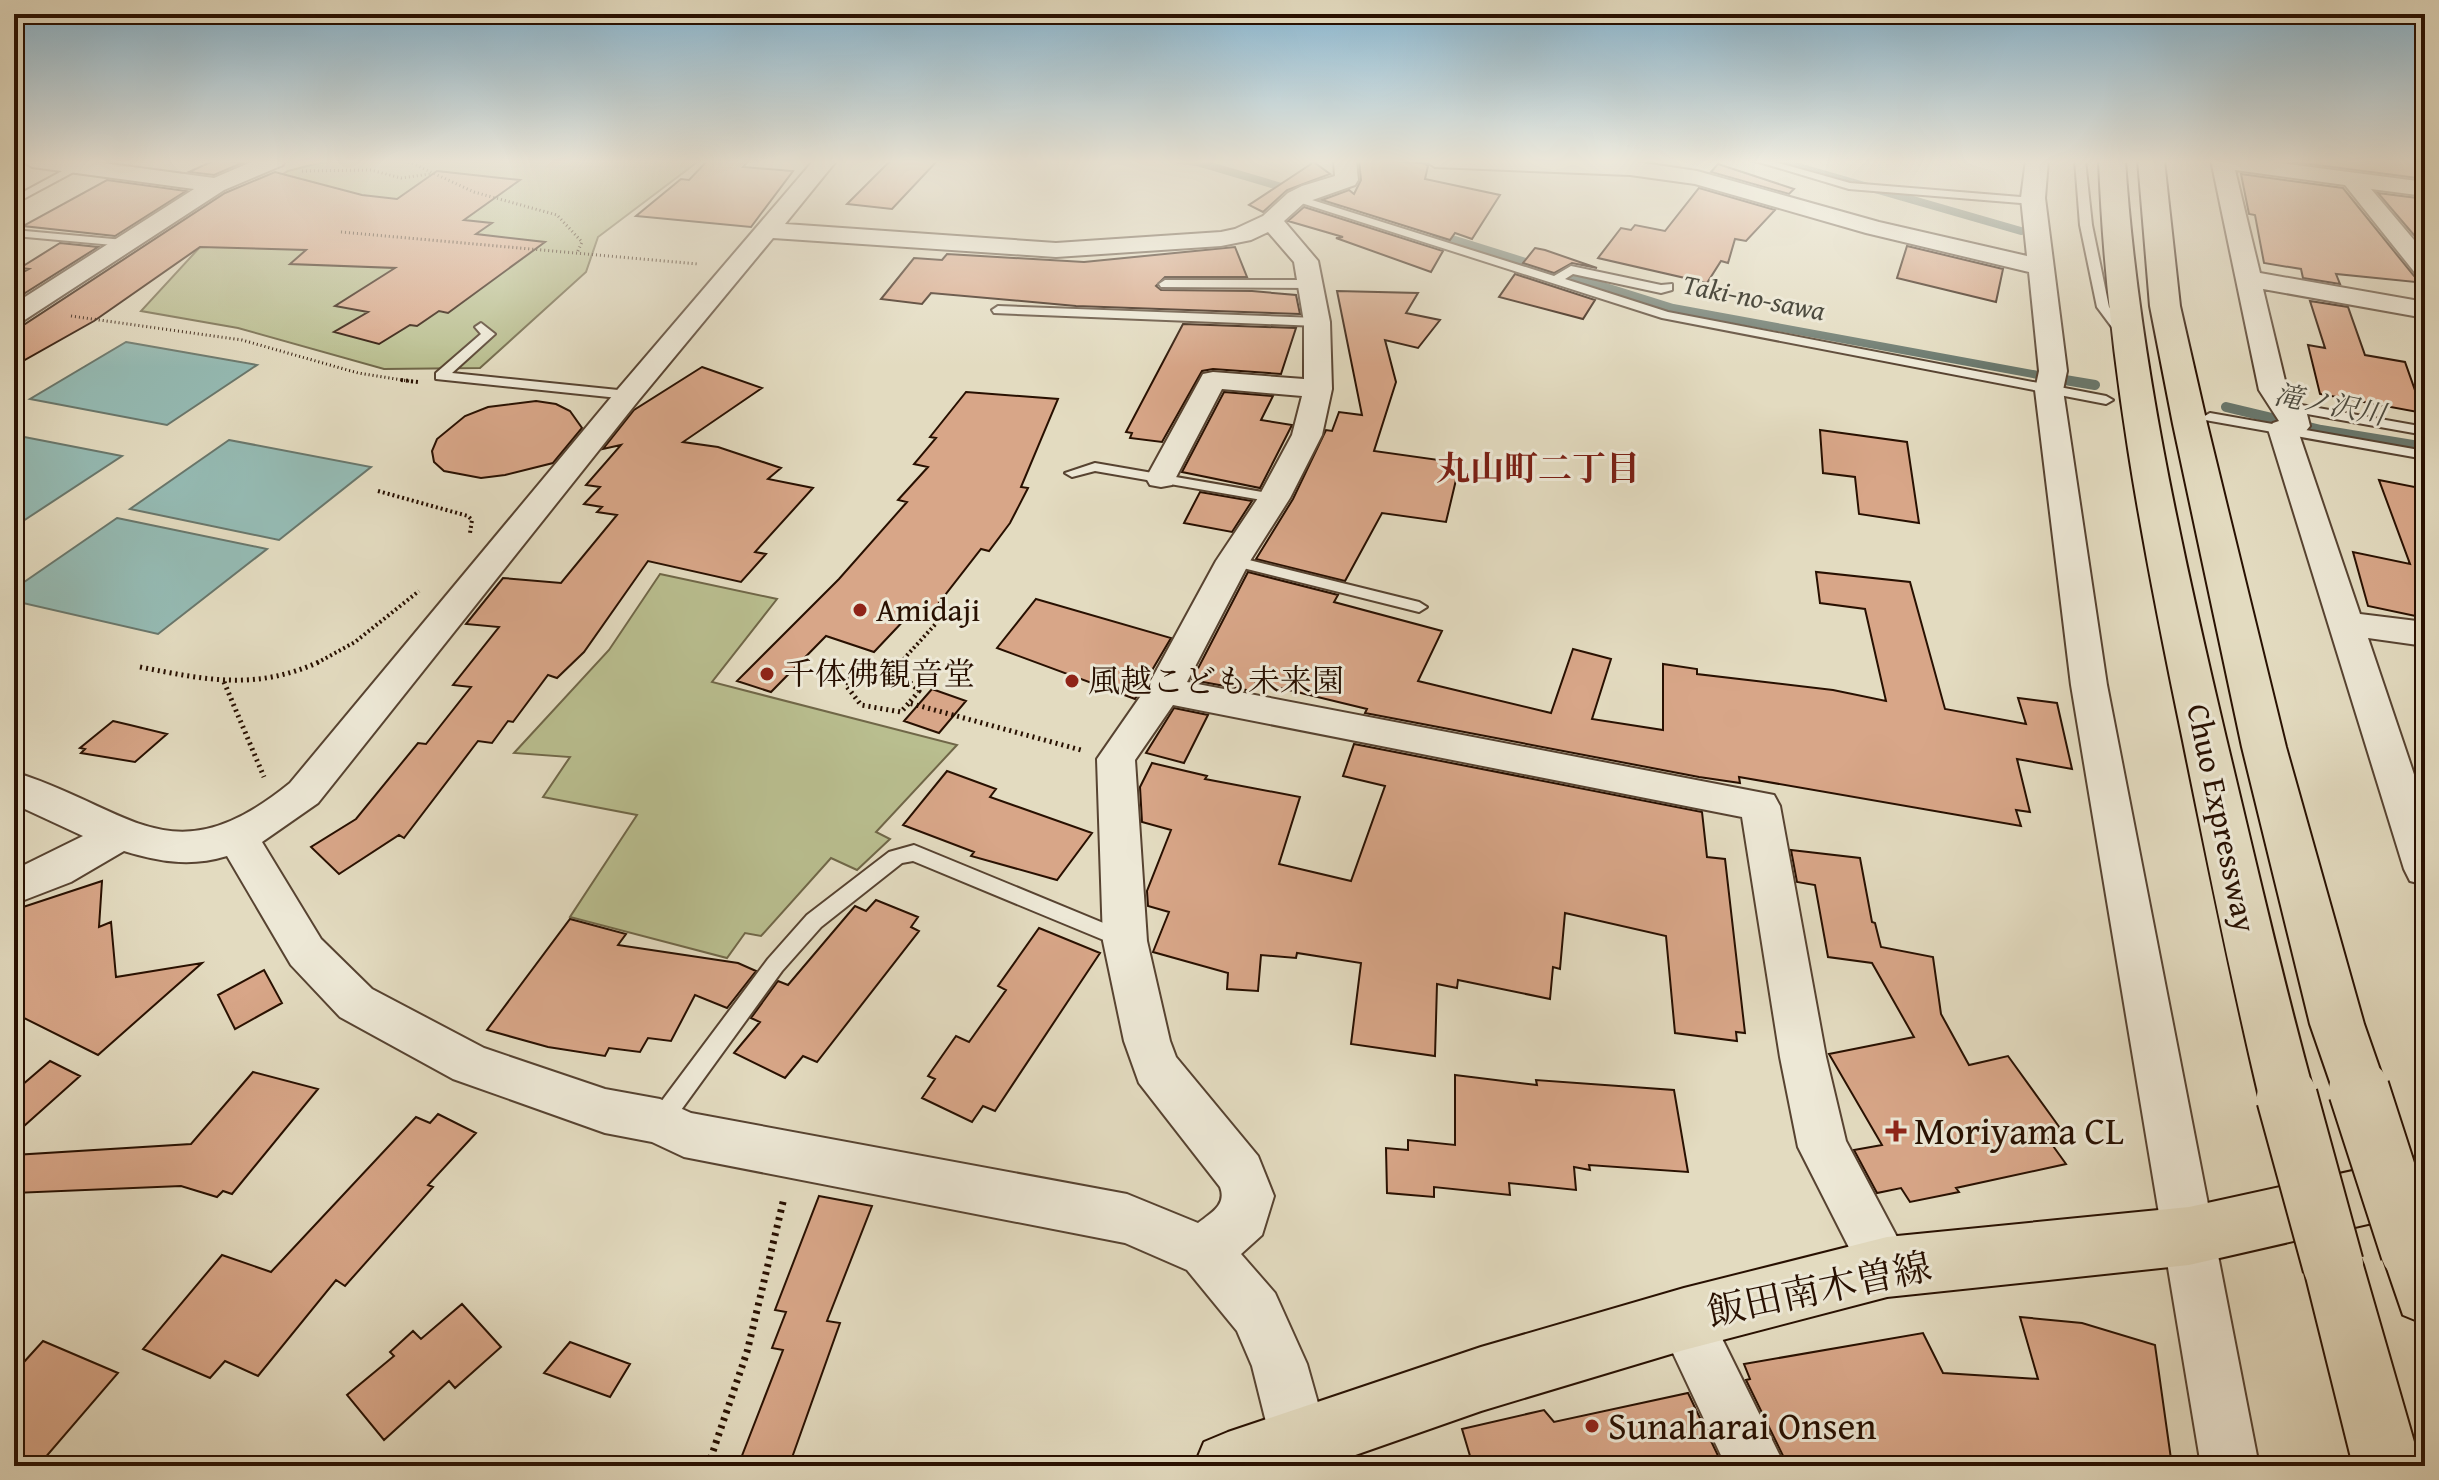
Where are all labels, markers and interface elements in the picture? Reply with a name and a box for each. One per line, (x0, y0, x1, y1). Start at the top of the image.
water label: Taki-no-sawa (1679, 263, 1829, 330)
water label: 滝ノ沢川 (2271, 373, 2392, 435)
district label: 丸山町二丁目 (1436, 443, 1640, 492)
place label: Amidaji (876, 586, 980, 633)
marker: Amidaji (851, 601, 869, 619)
place label: 千体佛観音堂 (783, 650, 975, 697)
place label: 風越こども未来園 (1088, 657, 1344, 704)
marker: 千体佛観音堂 (758, 665, 776, 683)
marker: 風越こども未来園 (1063, 672, 1081, 690)
street label: Chuo Expressway (2175, 699, 2270, 936)
place label: Moriyama CL (1914, 1102, 2124, 1158)
marker: Moriyama CL (1885, 1120, 1907, 1142)
street label: 飯田南木曽線 (1701, 1237, 1936, 1339)
place label: Sunaharai Onsen (1608, 1397, 1877, 1453)
marker: Sunaharai Onsen (1583, 1417, 1601, 1435)

